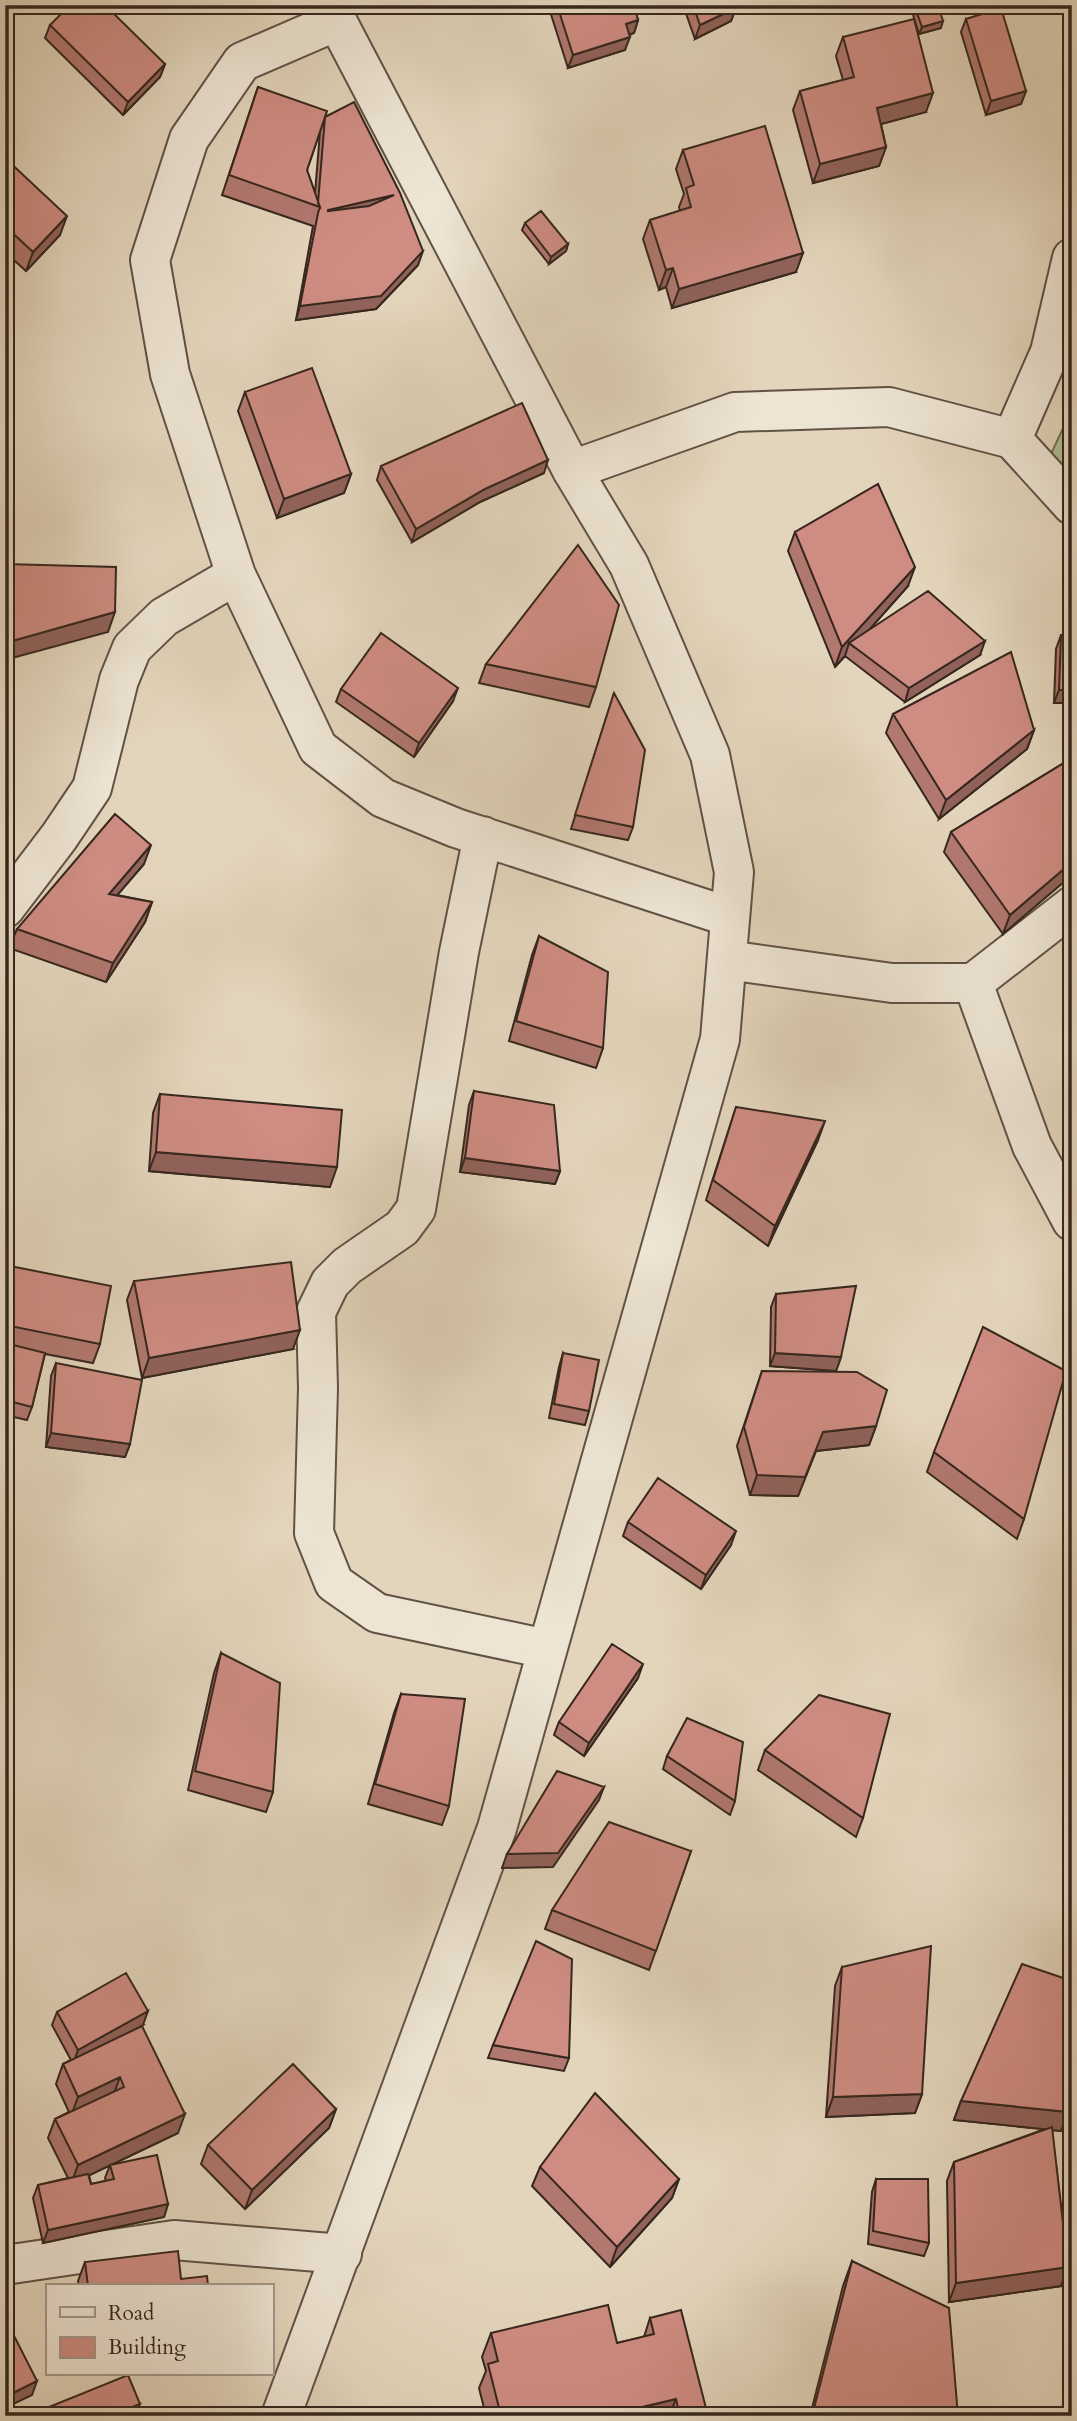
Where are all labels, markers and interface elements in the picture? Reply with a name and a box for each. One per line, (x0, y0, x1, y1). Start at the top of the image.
legend (46, 2284, 273, 2376)
text: Road (108, 2299, 154, 2328)
text: Building (108, 2333, 186, 2362)

